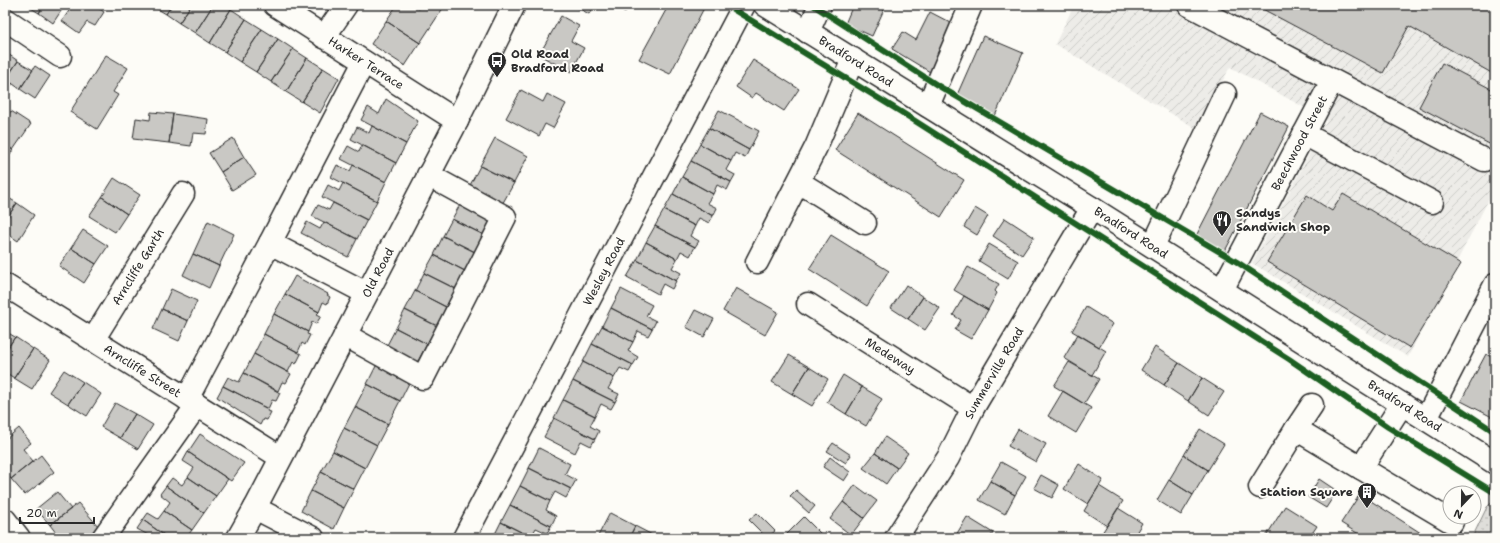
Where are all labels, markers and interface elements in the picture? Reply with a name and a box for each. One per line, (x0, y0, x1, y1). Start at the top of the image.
street label: Bradford Road (816, 32, 897, 91)
street label: Harker Terrace (325, 33, 407, 93)
place label: Old Road Bradford Road (511, 46, 604, 76)
bus stop icon: Old Road Bradford Road (486, 50, 508, 78)
street label: Beechwood Street (1268, 93, 1331, 193)
street label: Bradford Road (1091, 203, 1171, 262)
place label: Sandys Sandwich Shop (1236, 205, 1330, 235)
restaurant icon: Sandys Sandwich Shop (1211, 209, 1233, 237)
street label: Arncliffe Garth (108, 225, 168, 308)
street label: Wesley Road (580, 234, 629, 308)
street label: Old Road (358, 245, 398, 300)
street label: Summerville Road (961, 324, 1027, 422)
street label: Medeway (862, 334, 918, 378)
street label: Arncliffe Street (101, 341, 184, 401)
street label: Bradford Road (1365, 376, 1445, 436)
building icon: Station Square (1356, 481, 1378, 509)
place label: Station Square (1260, 484, 1353, 500)
north arrow (1442, 485, 1482, 525)
scale bar (20, 499, 94, 525)
text: 20 m (26, 505, 57, 521)
text: N (1451, 505, 1465, 522)

